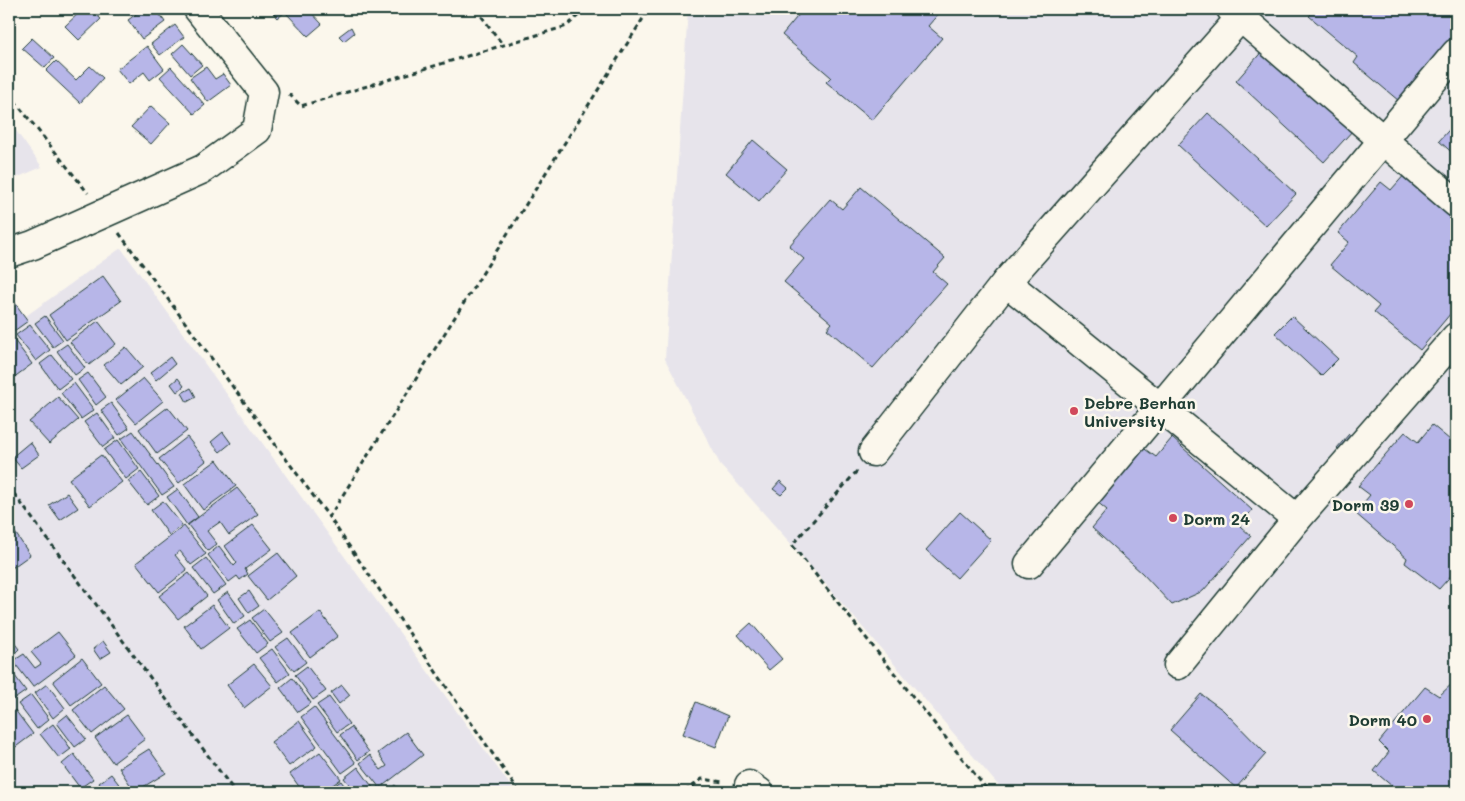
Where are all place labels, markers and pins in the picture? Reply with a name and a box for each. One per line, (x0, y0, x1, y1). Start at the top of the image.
place label: Debre Berhan University (1084, 392, 1196, 431)
marker: Debre Berhan University (1068, 405, 1080, 417)
place label: Dorm 39 (1332, 494, 1399, 515)
marker: Dorm 39 (1403, 498, 1415, 510)
place label: Dorm 24 (1183, 508, 1250, 529)
marker: Dorm 24 (1167, 512, 1179, 524)
place label: Dorm 40 (1349, 709, 1417, 730)
marker: Dorm 40 (1421, 713, 1433, 725)

